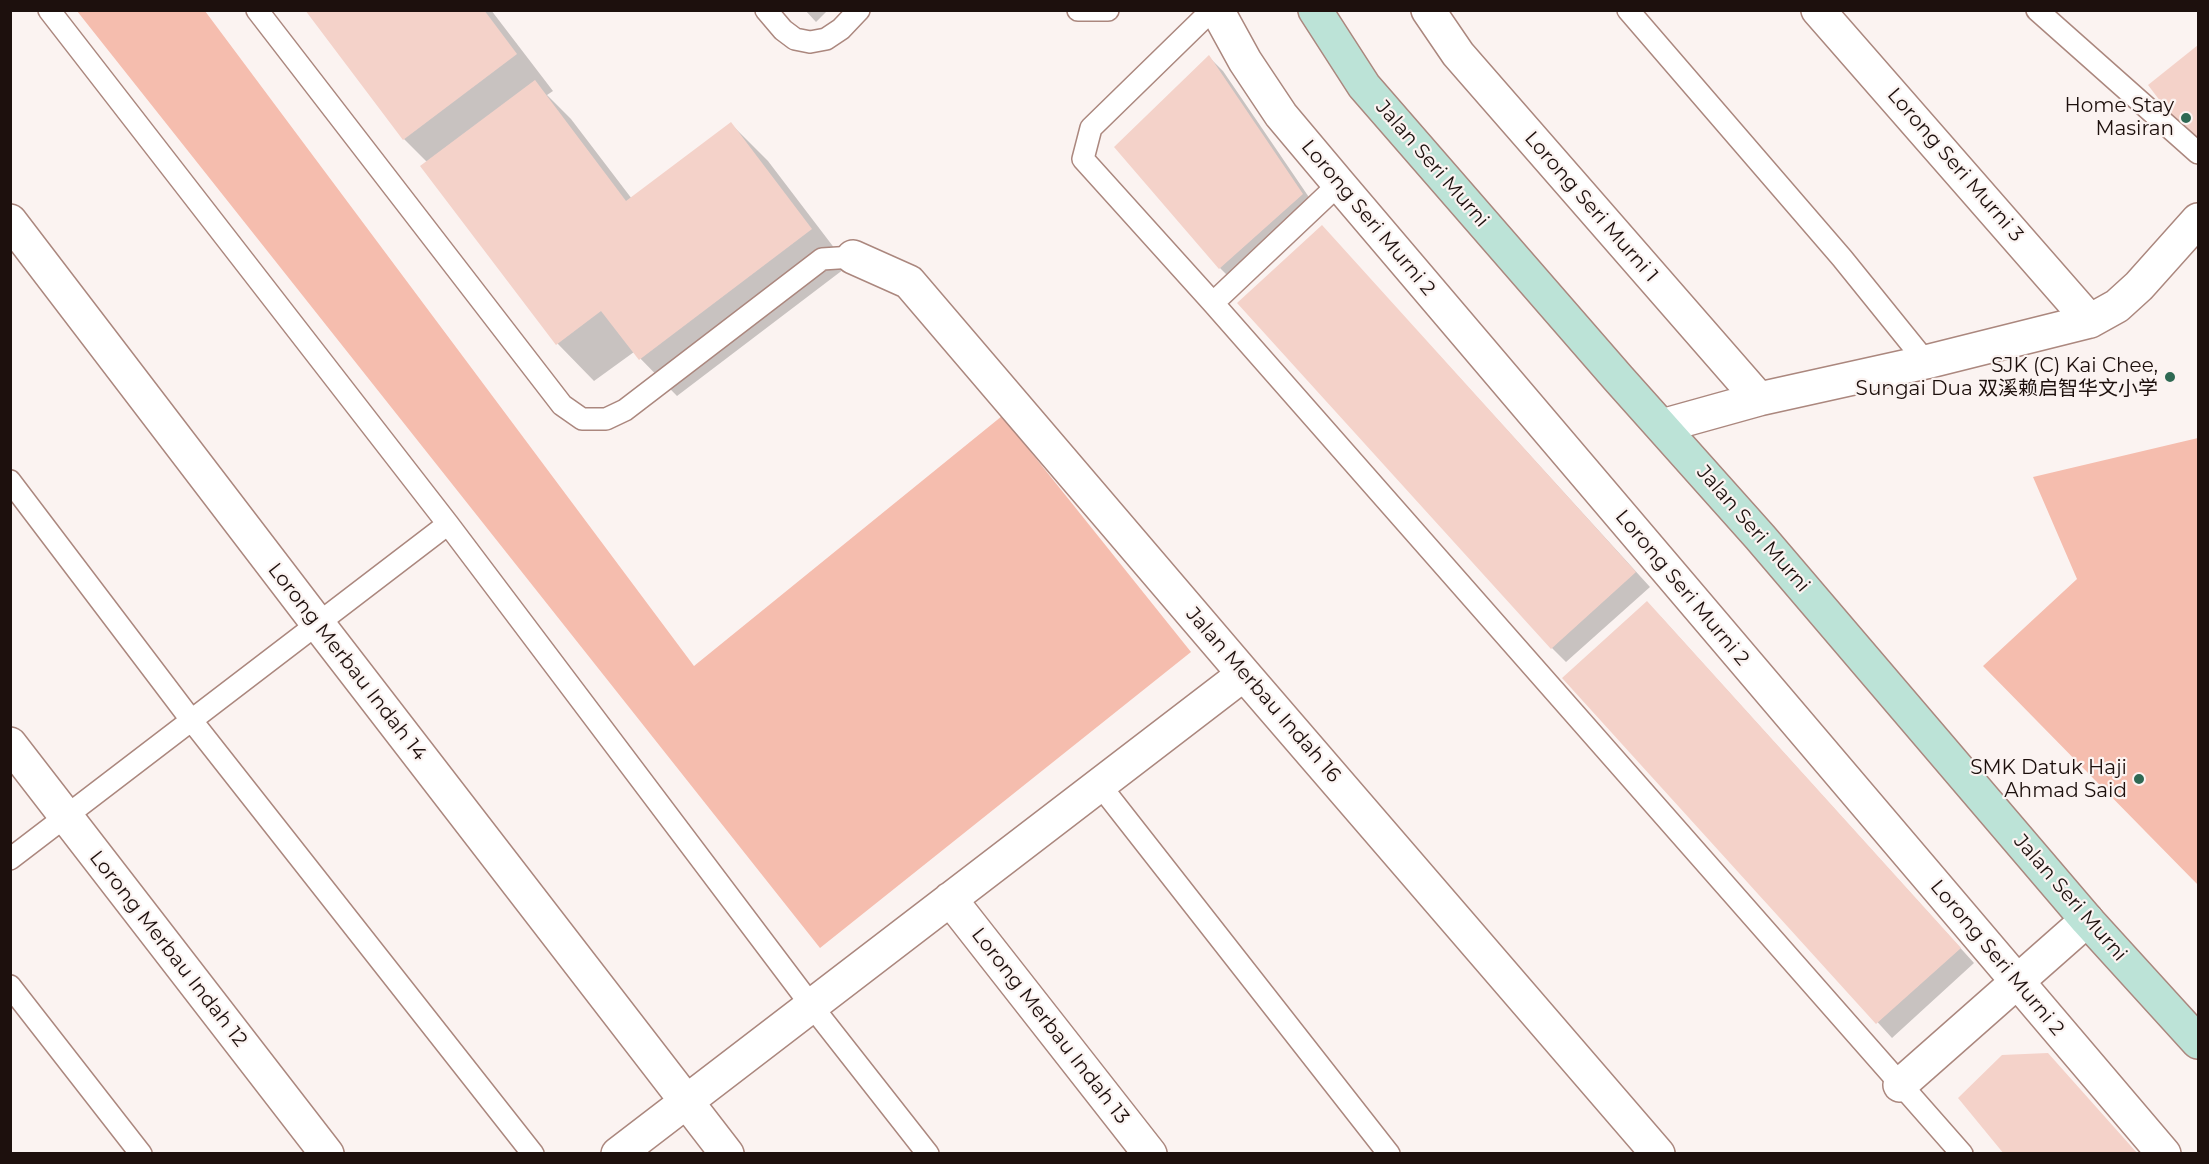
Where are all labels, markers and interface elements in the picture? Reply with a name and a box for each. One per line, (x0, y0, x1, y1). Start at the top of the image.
street label: Lorong Seri Murni 3 (1882, 83, 2028, 247)
place label: Home Stay Masiran (2064, 94, 2174, 141)
street label: Jalan Seri Murni (1370, 96, 1494, 232)
marker: Home Stay Masiran (2179, 111, 2193, 125)
street label: Lorong Seri Murni 1 (1519, 127, 1663, 287)
street label: Lorong Seri Murni 2 (1296, 135, 1440, 301)
place label: SJK (C) Kai Chee, Sungai Dua 双溪赖启智华文小学 (1856, 354, 2158, 401)
marker: SJK (C) Kai Chee, Sungai Dua 双溪赖启智华文小学 (2163, 370, 2177, 384)
street label: Jalan Seri Murni (1691, 461, 1815, 597)
street label: Lorong Seri Murni 2 (1610, 505, 1754, 671)
street label: Lorong Merbau Indah 14 (262, 558, 432, 766)
street label: Jalan Merbau Indah 16 (1181, 603, 1345, 787)
place label: SMK Datuk Haji Ahmad Said (1970, 756, 2127, 803)
marker: SMK Datuk Haji Ahmad Said (2132, 772, 2146, 786)
street label: Jalan Seri Murni (2008, 830, 2132, 966)
street label: Lorong Merbau Indah 12 (84, 846, 252, 1052)
street label: Lorong Seri Murni 2 (1925, 875, 2069, 1041)
street label: Lorong Merbau Indah 13 (966, 923, 1134, 1129)

